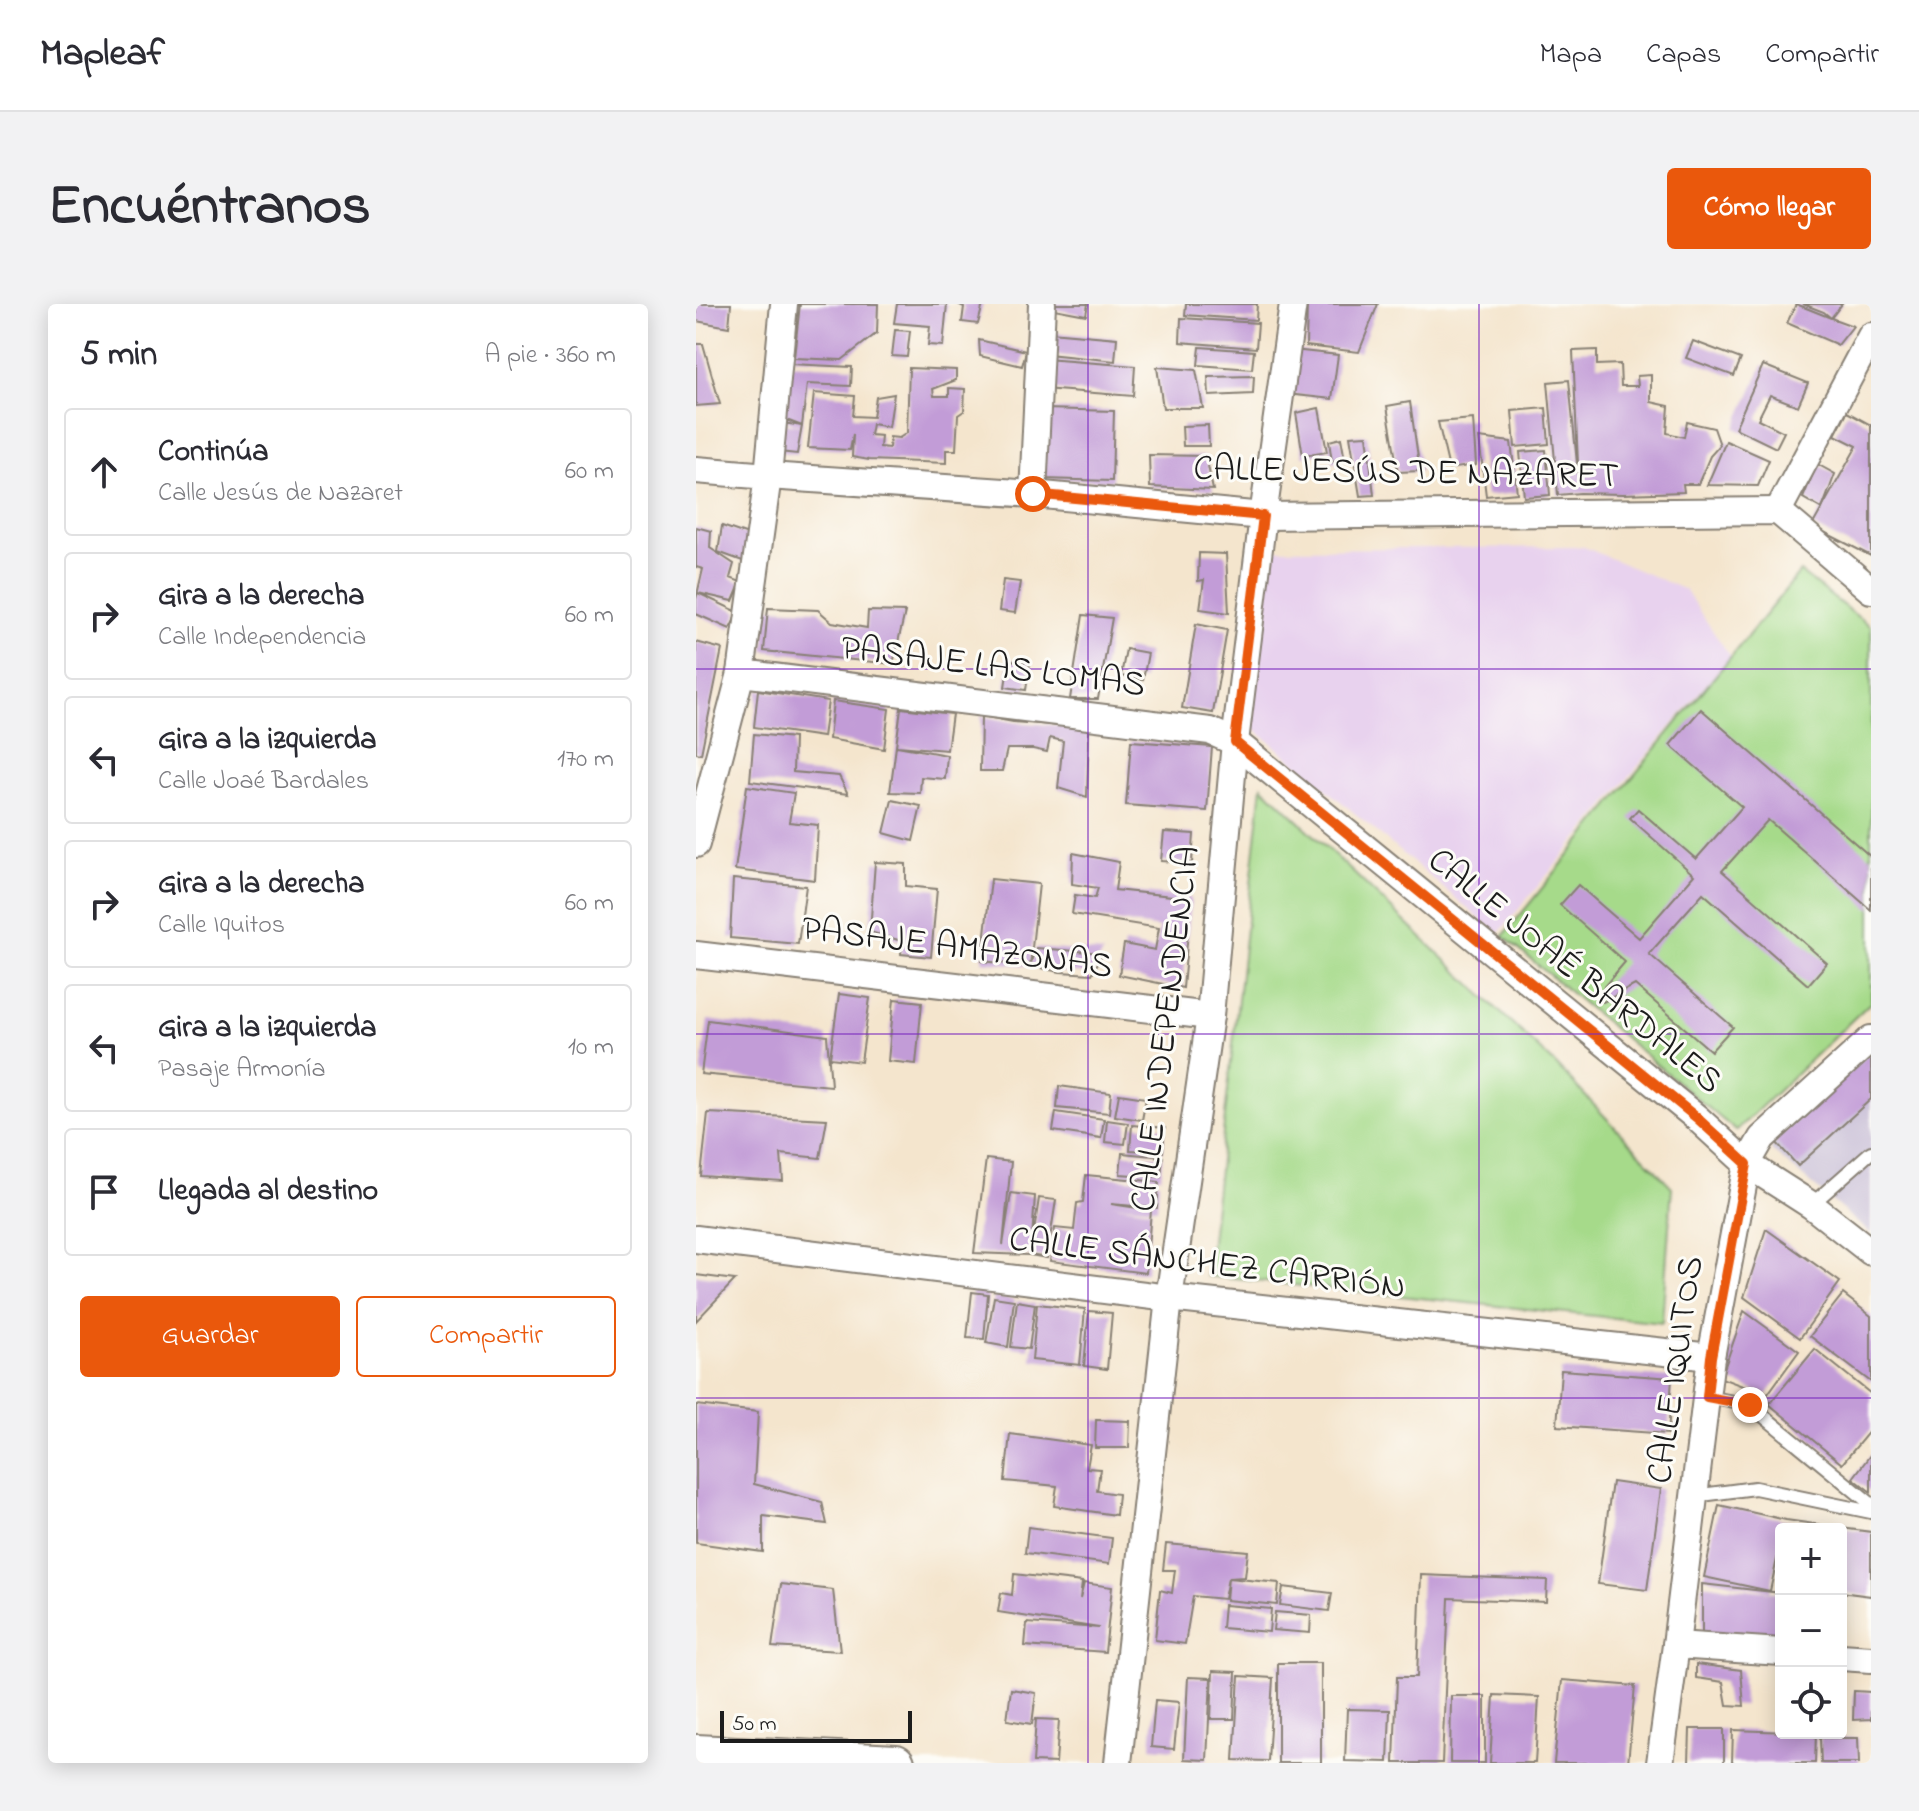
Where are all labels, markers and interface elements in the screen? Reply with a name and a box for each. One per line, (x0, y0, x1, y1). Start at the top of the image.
text: Mapleaf (40, 27, 165, 83)
text: Mapa (1540, 35, 1602, 76)
text: Capas (1646, 35, 1721, 76)
text: Compartir (1765, 35, 1879, 76)
text: Encuéntranos (48, 168, 371, 249)
button: Cómo llegar (1667, 168, 1871, 249)
text: 5 min (80, 331, 157, 381)
text: A pie · 360 m (484, 337, 616, 375)
text: Continúa (158, 431, 268, 475)
street label: CALLE JESÚS DE NAZARET (1193, 444, 1619, 504)
icon: ahead (82, 450, 126, 494)
text: 60 m (565, 453, 614, 491)
text: Calle Jesús de Nazaret (158, 475, 403, 513)
route start (1015, 476, 1051, 512)
text: Gira a la derecha (158, 575, 364, 619)
icon: right (82, 594, 126, 638)
text: 60 m (565, 597, 614, 635)
text: Calle Independencia (158, 619, 366, 657)
street label: PASAJE LAS LOMAS (838, 623, 1148, 713)
text: Gira a la izquierda (158, 719, 376, 763)
icon: left (82, 738, 126, 782)
text: 170 m (557, 741, 614, 779)
text: Calle Joaé Bardales (158, 763, 369, 801)
street label: CALLE JOAÉ BARDALES (1415, 836, 1733, 1108)
street label: CALLE INDEPENDENCIA (1118, 843, 1216, 1215)
text: Gira a la derecha (158, 863, 364, 907)
icon: right (82, 882, 126, 926)
text: 60 m (565, 885, 614, 923)
street label: PASAJE AMAZONAS (798, 904, 1116, 994)
text: Calle Iquitos (158, 907, 285, 945)
text: Gira a la izquierda (158, 1007, 376, 1051)
icon: left (82, 1026, 126, 1070)
text: 10 m (568, 1029, 614, 1067)
text: Pasaje Armonía (158, 1051, 325, 1089)
icon: arrive (82, 1170, 126, 1214)
text: Llegada al destino (158, 1170, 378, 1214)
street label: CALLE SÁNCHEZ CARRIÓN (1006, 1214, 1408, 1316)
street label: CALLE IQUITOS (1635, 1253, 1719, 1487)
button: Guardar (80, 1296, 340, 1377)
button: Compartir (356, 1296, 616, 1377)
route end (1732, 1387, 1768, 1423)
map controls (1775, 1523, 1847, 1739)
button: + (1775, 1523, 1847, 1595)
button: − (1775, 1595, 1847, 1667)
button: locate (1775, 1667, 1847, 1739)
scale bar (720, 1707, 912, 1743)
text: 50 m (732, 1709, 777, 1741)

